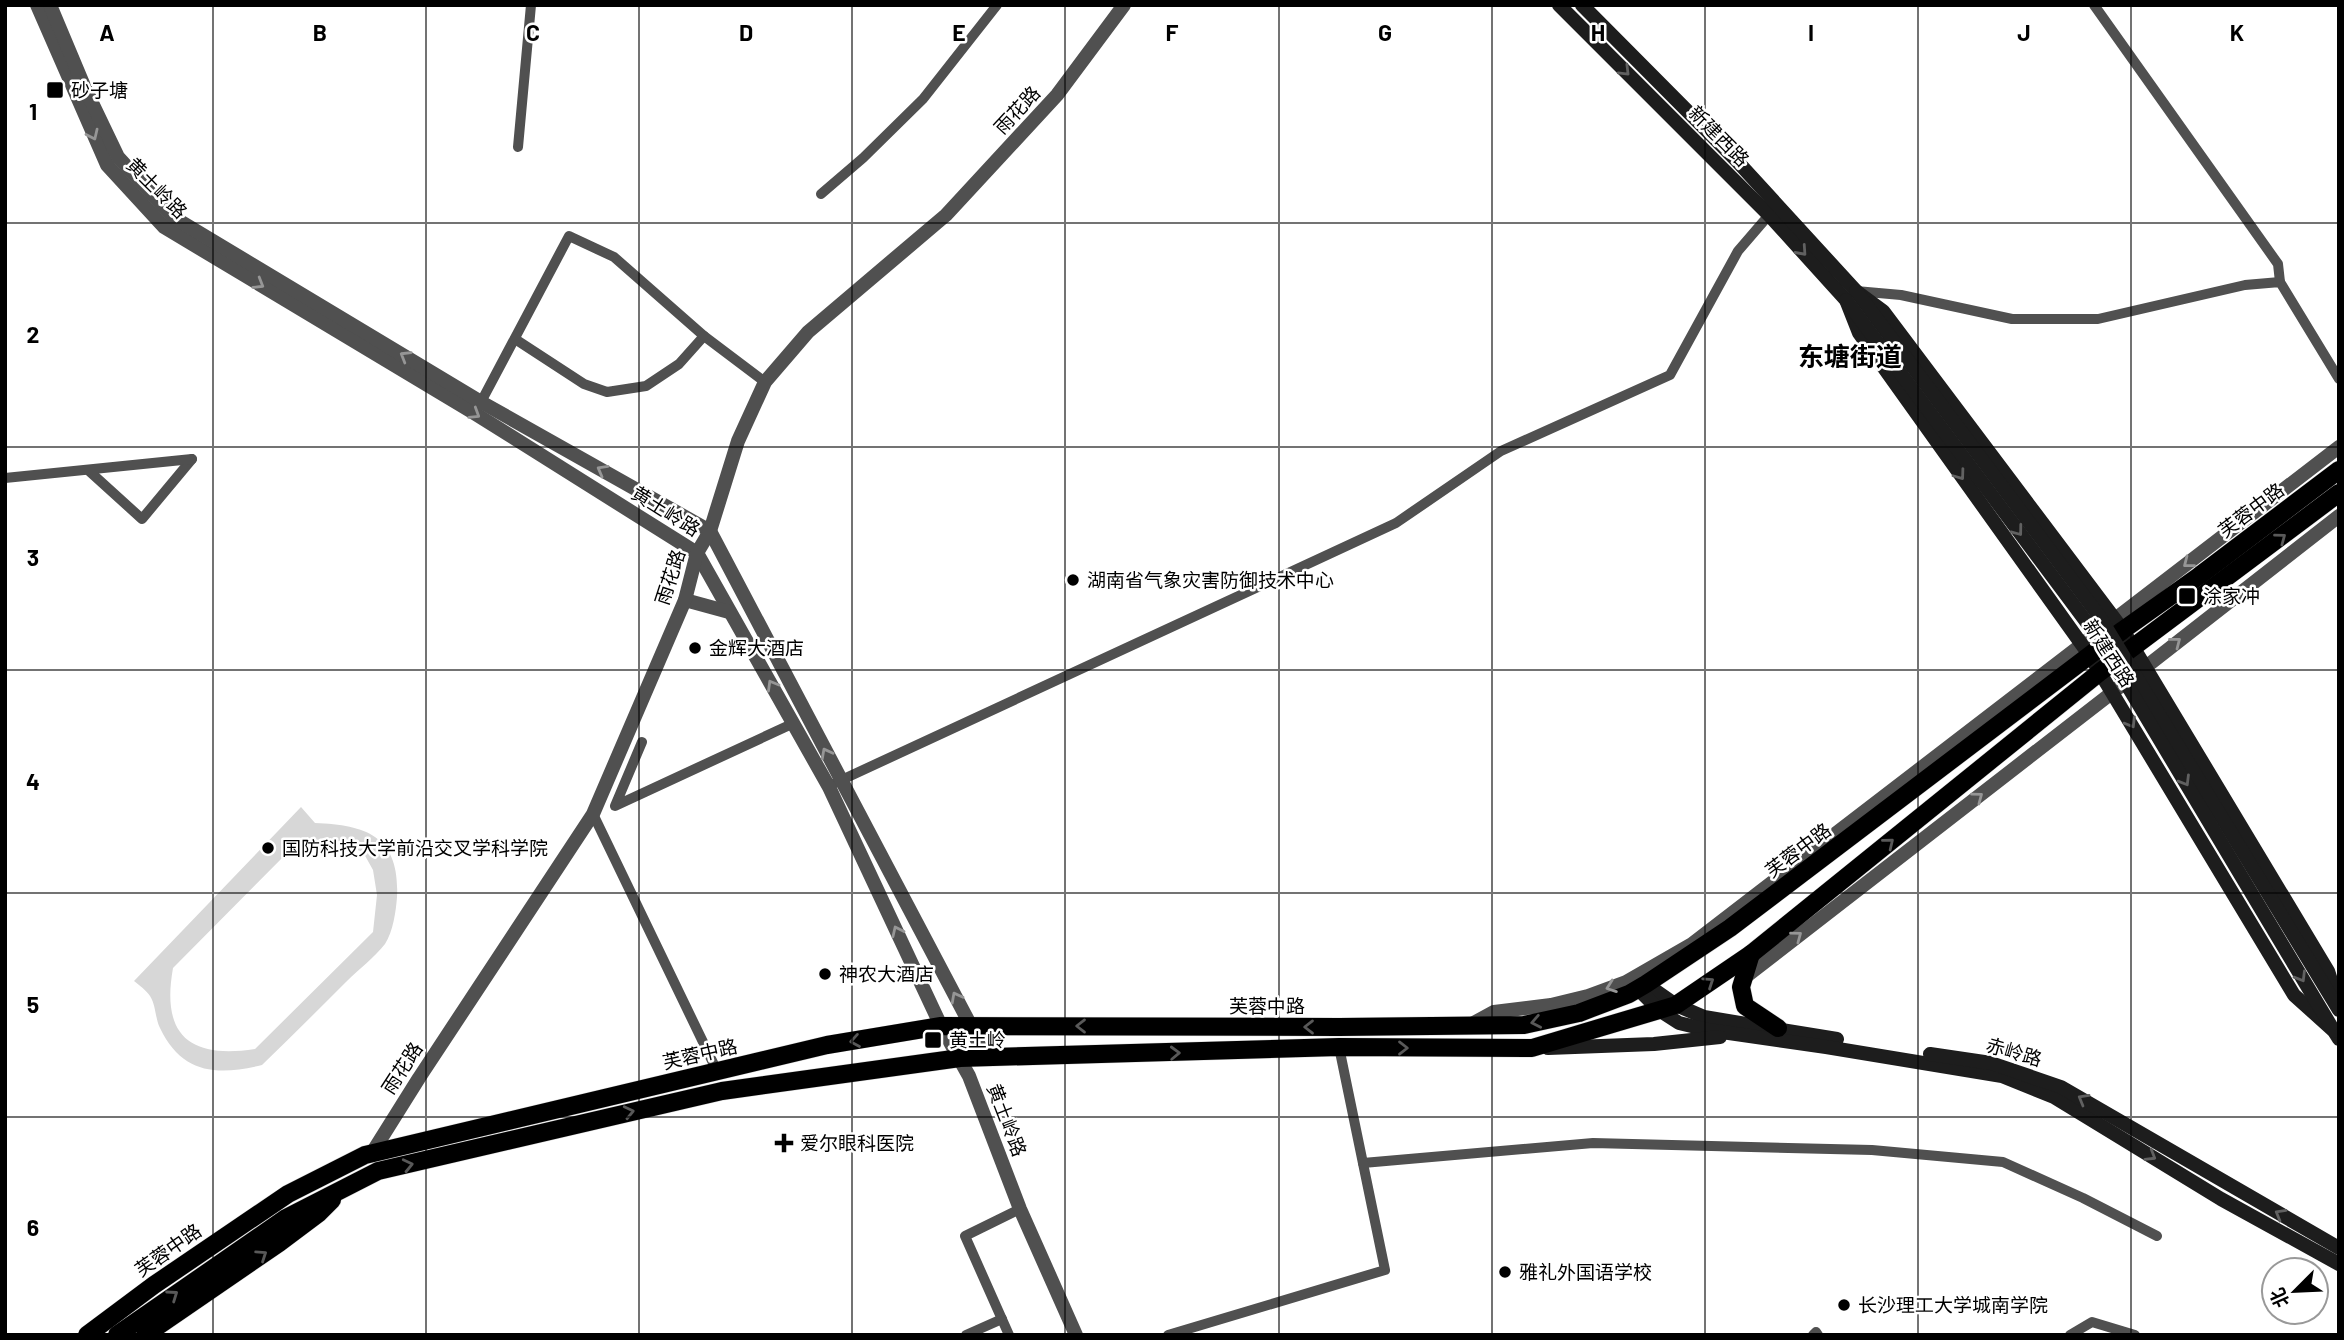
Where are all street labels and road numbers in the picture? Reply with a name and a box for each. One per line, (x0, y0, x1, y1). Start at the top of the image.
street label: 雨花路 (989, 81, 1044, 138)
street label: 新建西路 (1684, 101, 1754, 171)
street label: 黄土岭路 (122, 153, 192, 223)
street label: 芙蓉中路 (2213, 478, 2288, 542)
street label: 黄土岭路 (628, 481, 705, 540)
street label: 雨花路 (650, 546, 689, 608)
street label: 新建西路 (2079, 615, 2140, 691)
street label: 芙蓉中路 (1760, 818, 1835, 882)
street label: 芙蓉中路 (1229, 994, 1305, 1017)
street label: 赤岭路 (1984, 1033, 2045, 1070)
street label: 芙蓉中路 (660, 1034, 740, 1073)
street label: 雨花路 (376, 1038, 427, 1098)
street label: 黄土岭路 (983, 1080, 1032, 1159)
street label: 芙蓉中路 (130, 1218, 205, 1281)

